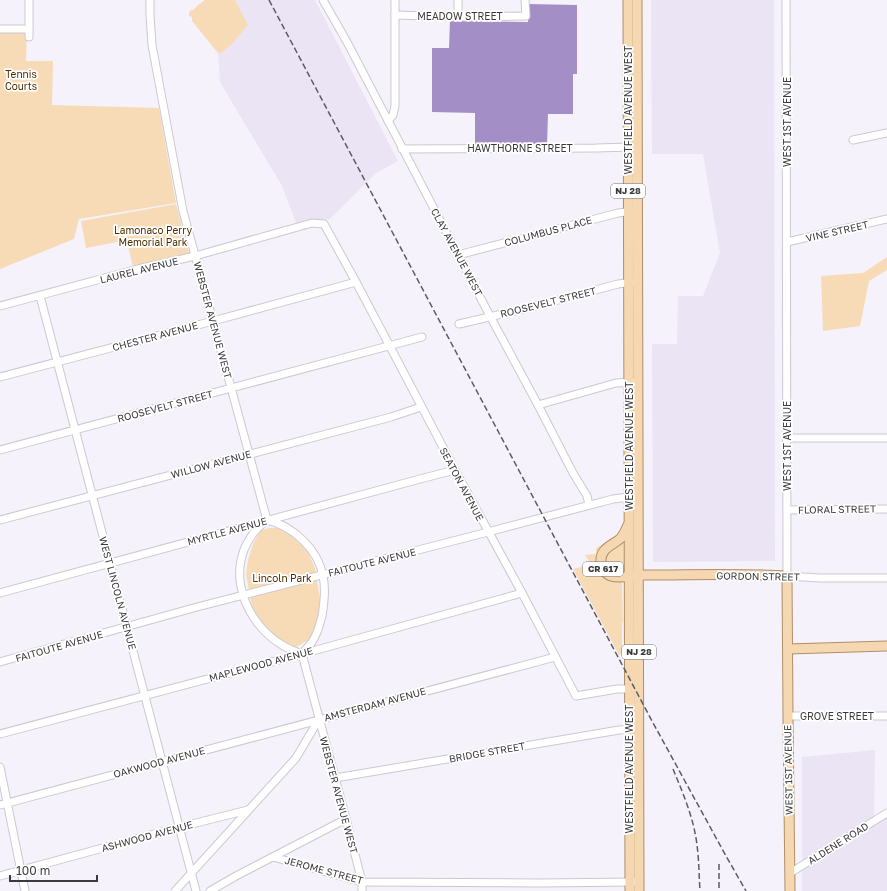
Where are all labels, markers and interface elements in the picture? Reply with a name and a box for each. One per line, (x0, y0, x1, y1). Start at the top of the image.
street label: MEADOW STREET (417, 10, 503, 22)
street label: WESTFIELD AVENUE WEST (622, 46, 634, 174)
park label: Tennis Courts (5, 68, 37, 92)
street label: WEST 1ST AVENUE (781, 77, 793, 167)
street label: HAWTHORNE STREET (467, 142, 573, 154)
road number: NJ 28 (611, 184, 645, 198)
street label: CLAY AVENUE WEST (429, 206, 485, 298)
street label: COLUMBUS PLACE (503, 214, 593, 248)
street label: VINE STREET (805, 218, 869, 244)
park label: Lamonaco Perry Memorial Park (114, 224, 192, 248)
street label: LAUREL AVENUE (99, 254, 179, 286)
street label: WEBSTER AVENUE WEST (192, 260, 234, 380)
street label: ROOSEVELT STREET (499, 284, 597, 320)
street label: CHESTER AVENUE (111, 319, 199, 353)
street label: WESTFIELD AVENUE WEST (623, 382, 635, 510)
street label: ROOSEVELT STREET (116, 387, 214, 425)
street label: WEST 1ST AVENUE (781, 401, 793, 491)
street label: SEATON AVENUE (438, 445, 486, 523)
street label: WILLOW AVENUE (169, 447, 253, 481)
street label: FLORAL STREET (798, 502, 876, 516)
street label: MYRTLE AVENUE (186, 515, 268, 547)
street label: WEST LINCOLN AVENUE (97, 535, 139, 651)
street label: FAITOUTE AVENUE (327, 545, 417, 579)
road number: CR 617 (583, 562, 623, 576)
street label: GORDON STREET (716, 569, 800, 583)
park label: Lincoln Park (252, 572, 312, 584)
street label: FAITOUTE AVENUE (14, 628, 104, 664)
street label: MAPLEWOOD AVENUE (208, 644, 314, 684)
road number: NJ 28 (622, 645, 656, 659)
street label: AMSTERDAM AVENUE (323, 685, 427, 723)
street label: WESTFIELD AVENUE WEST (623, 705, 635, 833)
street label: GROVE STREET (800, 710, 874, 722)
street label: WEST 1ST AVENUE (781, 725, 795, 815)
street label: WEBSTER AVENUE WEST (318, 735, 360, 855)
street label: BRIDGE STREET (448, 739, 526, 765)
street label: OAKWOOD AVENUE (112, 744, 206, 780)
street label: ASHWOOD AVENUE (100, 818, 194, 854)
street label: ALDENE ROAD (805, 820, 871, 866)
street label: JEROME STREET (283, 854, 365, 886)
scale bar (10, 857, 97, 883)
text: 100 m (16, 863, 50, 878)

